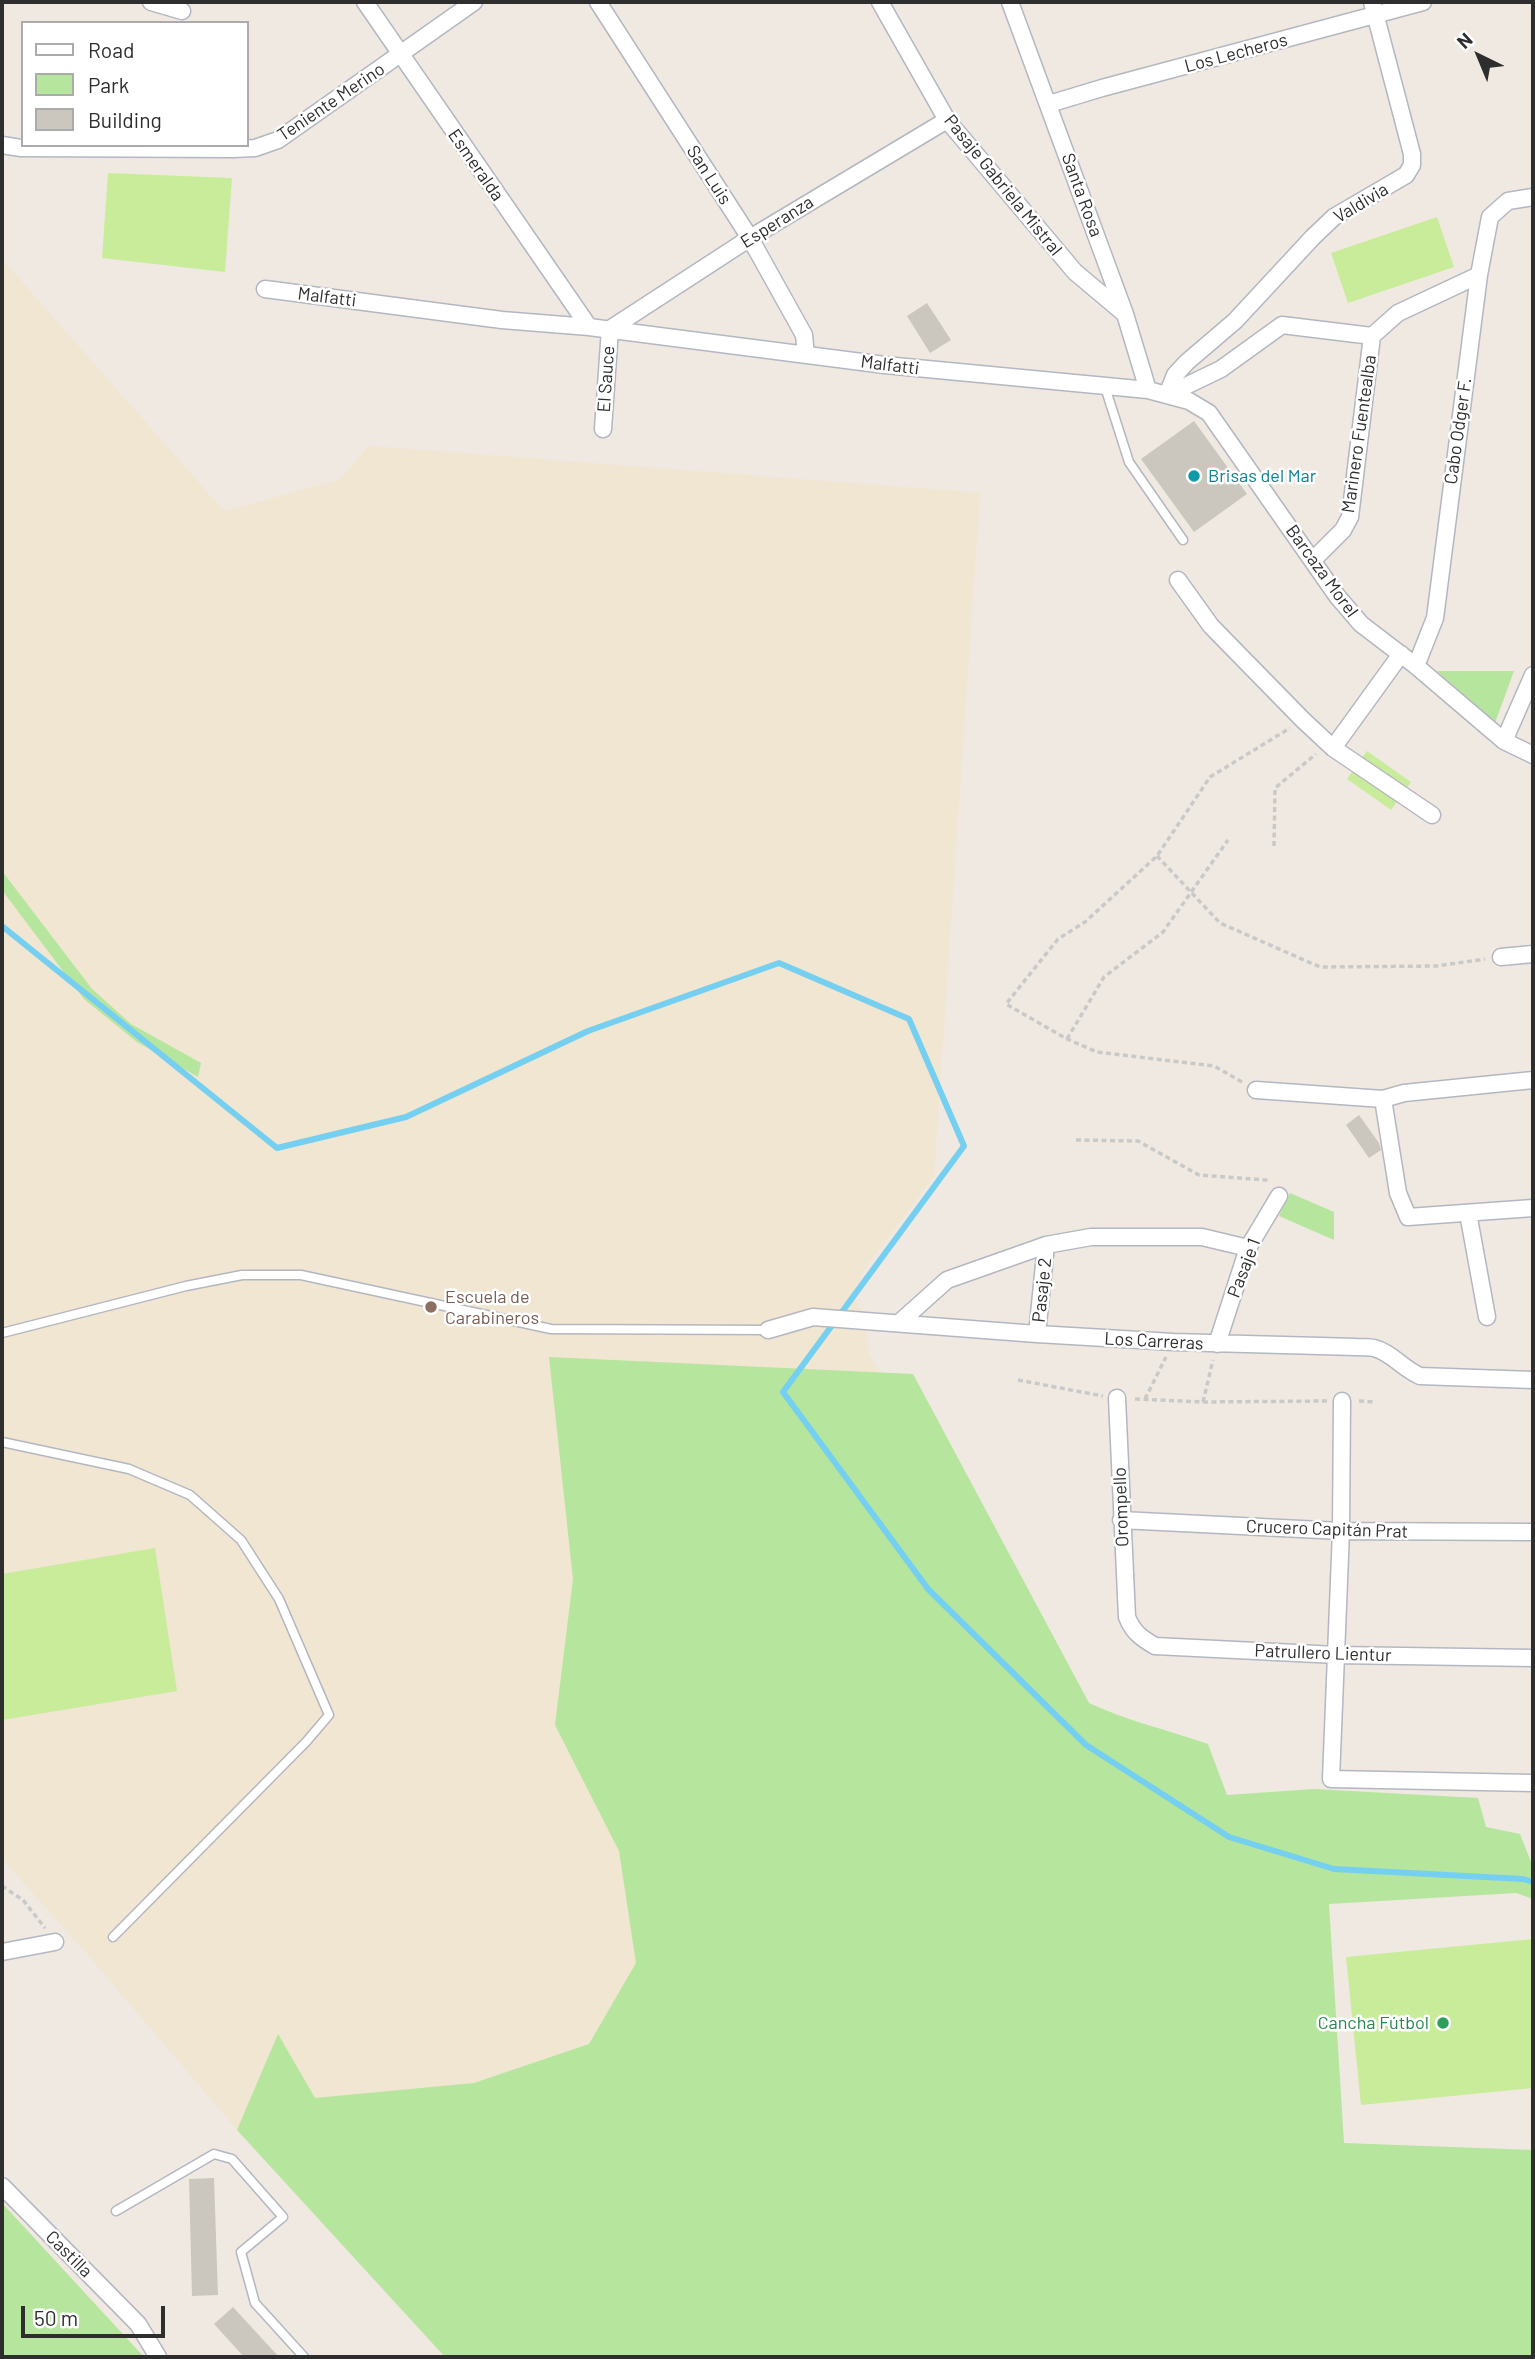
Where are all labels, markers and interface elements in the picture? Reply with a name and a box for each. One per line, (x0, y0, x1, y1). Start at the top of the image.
legend (21, 21, 248, 147)
north arrow (1444, 21, 1514, 91)
text: N (1452, 28, 1477, 53)
street label: Los Lecheros (1182, 29, 1290, 77)
text: Road (88, 37, 134, 62)
street label: Teniente Merino (273, 58, 389, 146)
text: Park (88, 72, 129, 97)
text: Building (88, 107, 162, 132)
street label: Pasaje Gabriela Mistral (939, 110, 1067, 260)
street label: Esmeralda (443, 125, 509, 205)
street label: San Luis (682, 141, 736, 209)
street label: Santa Rosa (1057, 150, 1107, 240)
street label: Valdivia (1330, 178, 1392, 228)
street label: Esperanza (737, 191, 817, 253)
street label: Malfatti (296, 283, 358, 311)
street label: El Sauce (593, 345, 619, 413)
street label: Malfatti (859, 351, 921, 379)
street label: Marinero Fuentealba (1337, 354, 1381, 514)
street label: Cabo Odger F. (1440, 376, 1476, 486)
place label: Brisas del Mar (1208, 465, 1316, 487)
marker: Brisas del Mar (1186, 468, 1202, 484)
street label: Barcaza Morel (1281, 521, 1363, 621)
street label: Pasaje 1 (1223, 1235, 1265, 1301)
street label: Pasaje 2 (1028, 1257, 1056, 1323)
place label: Escuela de Carabineros (445, 1286, 539, 1328)
marker: Escuela de Carabineros (423, 1299, 439, 1315)
street label: Los Carreras (1104, 1328, 1204, 1354)
street label: Orompello (1109, 1467, 1133, 1547)
street label: Crucero Capitán Prat (1246, 1515, 1408, 1543)
street label: Patrullero Lientur (1254, 1640, 1392, 1666)
place label: Cancha Fútbol (1318, 2012, 1429, 2034)
marker: Cancha Fútbol (1435, 2015, 1451, 2031)
street label: Castilla (41, 2226, 97, 2282)
scale bar (24, 2292, 168, 2336)
text: 50 m (34, 2305, 78, 2330)

